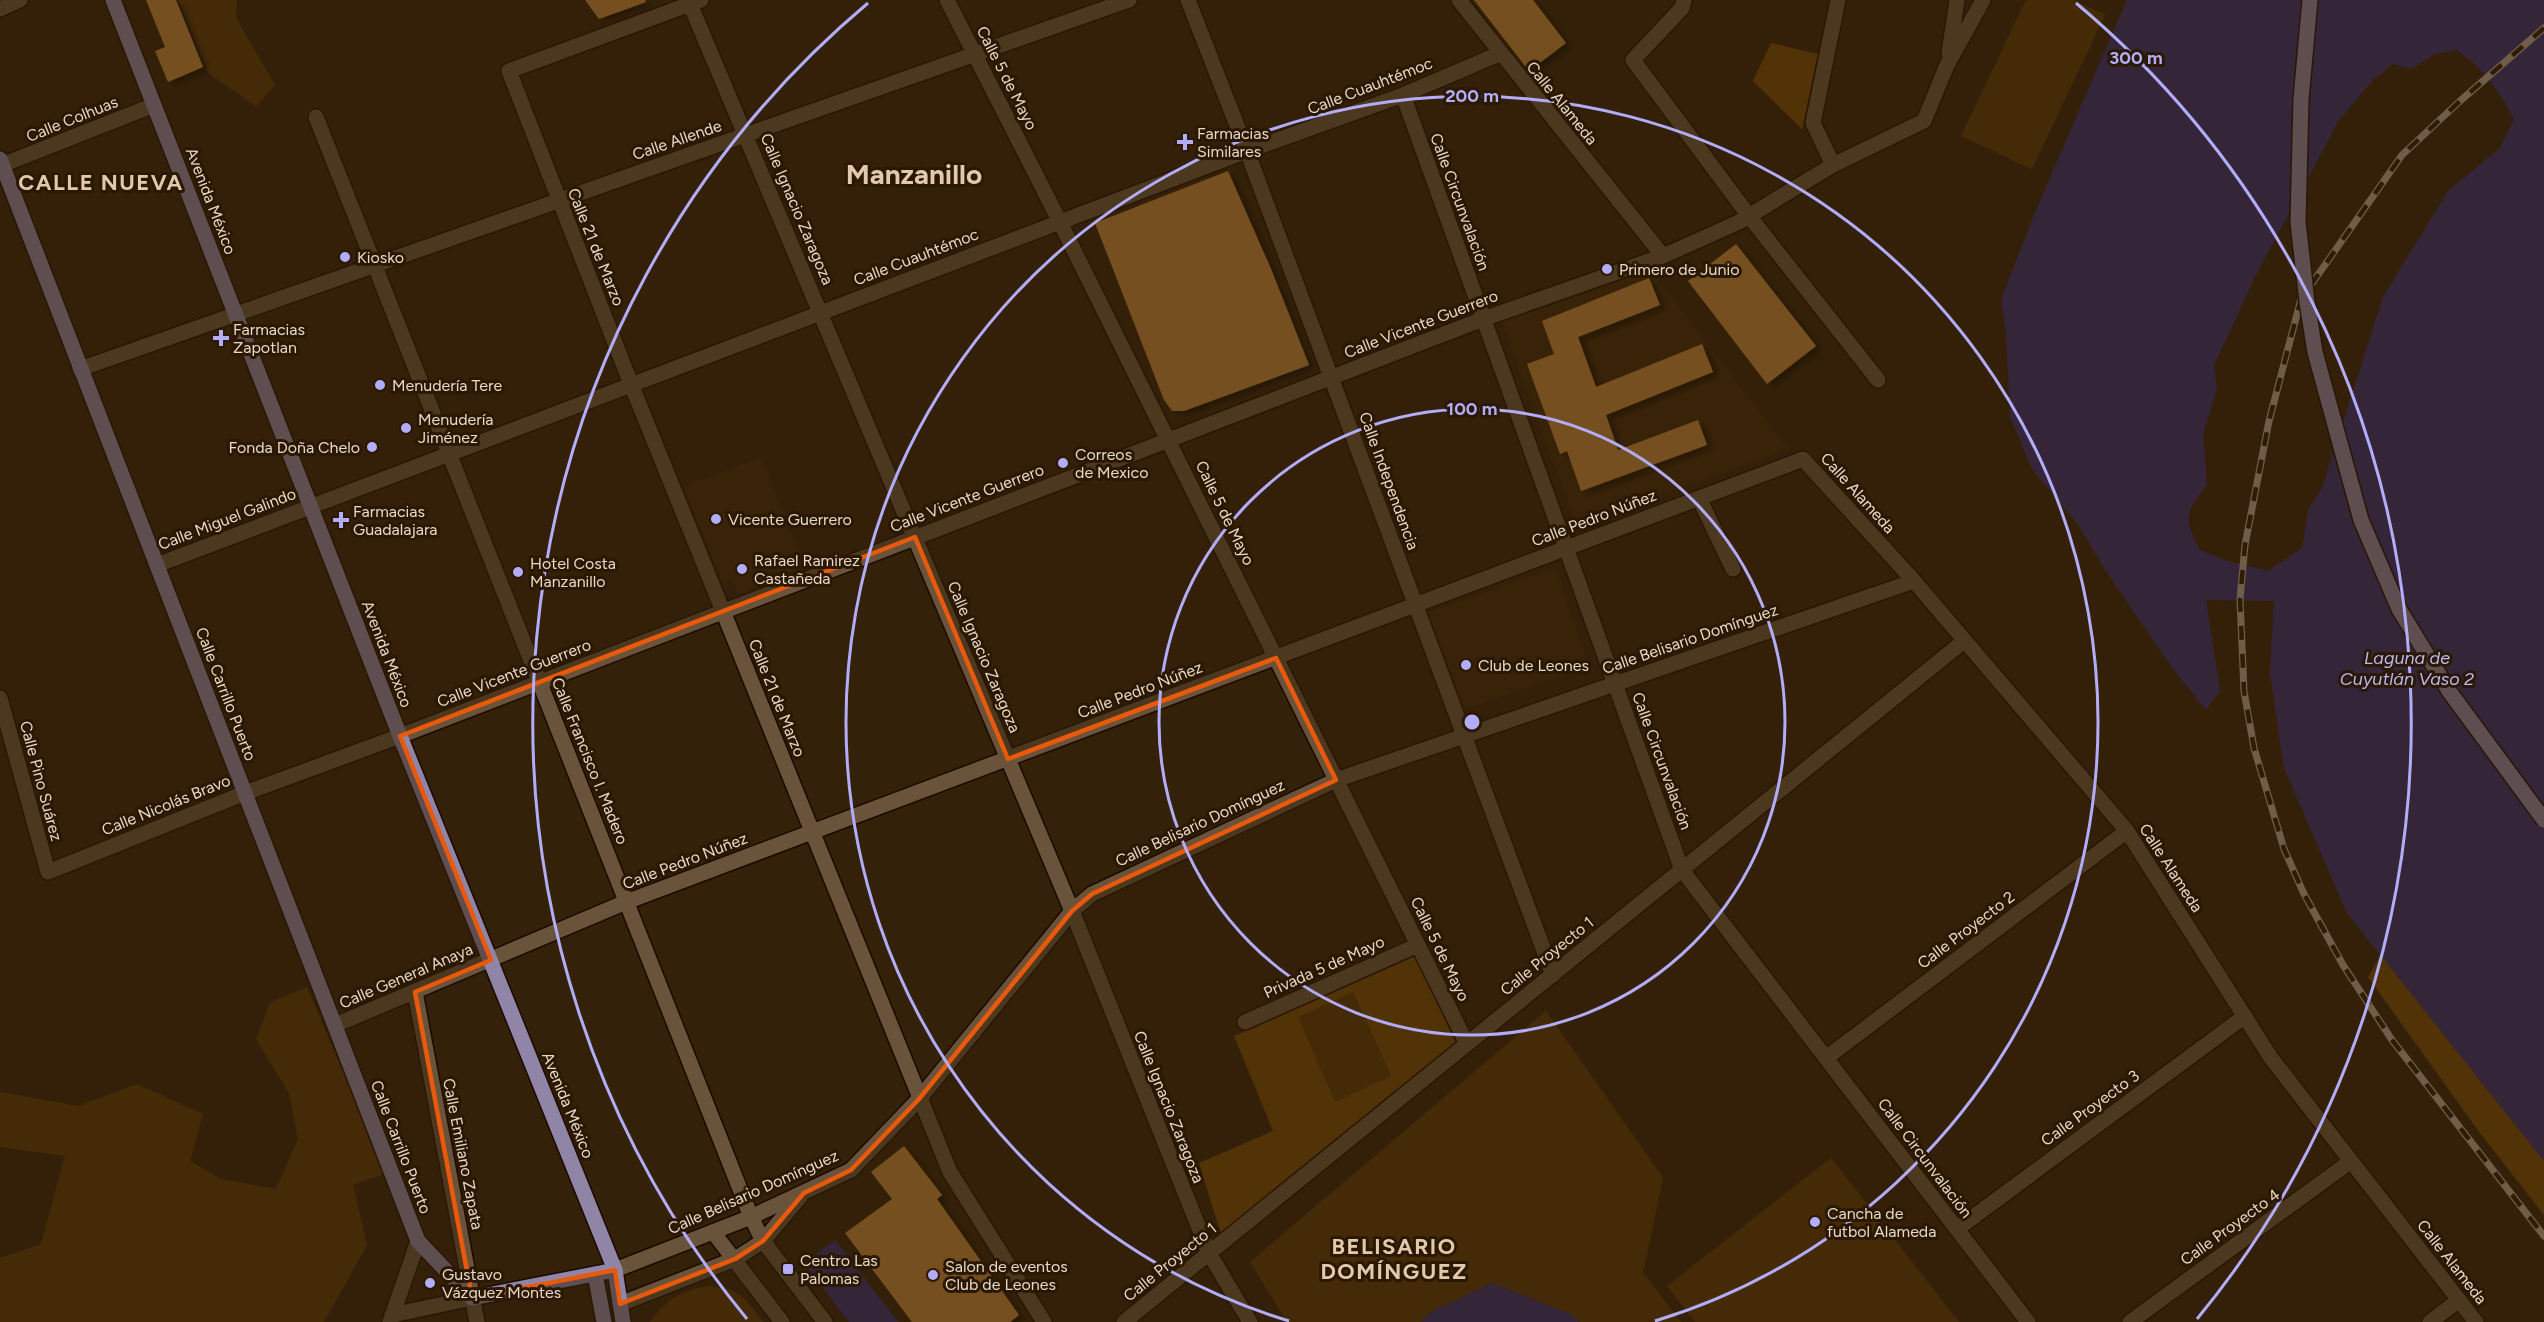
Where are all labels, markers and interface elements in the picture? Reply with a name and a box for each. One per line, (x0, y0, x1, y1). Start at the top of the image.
street label: Calle 5 de Mayo (973, 23, 1041, 133)
text: 300 m (2109, 47, 2163, 69)
street label: Calle Cuauhtémoc (1305, 53, 1435, 119)
street label: Calle Alameda (1523, 57, 1601, 149)
text: 200 m (1445, 85, 1499, 107)
street label: Calle Colhuas (23, 92, 121, 146)
street label: Calle Allende (630, 116, 724, 164)
place label: Farmacias Similares (1197, 124, 1269, 161)
street label: Calle Ignacio Zaragoza (757, 130, 837, 288)
street label: Calle Circunvalación (1426, 131, 1494, 273)
marker: Farmacias Similares (1178, 135, 1192, 149)
street label: Avenida México (182, 145, 240, 257)
district label: Manzanillo (846, 157, 982, 191)
district label: CALLE NUEVA (18, 169, 184, 196)
street label: Calle 21 de Marzo (564, 185, 628, 309)
street label: Calle Cuauhtémoc (851, 224, 981, 290)
place label: Kiosko (357, 248, 404, 267)
marker: Kiosko (338, 250, 352, 264)
place label: Primero de Junio (1619, 260, 1739, 279)
marker: Primero de Junio (1600, 262, 1614, 276)
street label: Calle Vicente Guerrero (1341, 286, 1501, 362)
place label: Farmacias Zapotlan (233, 320, 305, 357)
marker: Farmacias Zapotlan (214, 331, 228, 345)
place label: Menudería Tere (392, 376, 502, 395)
marker: Menudería Tere (373, 378, 387, 392)
text: 100 m (1447, 398, 1497, 420)
street label: Calle Independencia (1355, 409, 1423, 553)
place label: Menudería Jiménez (418, 410, 494, 447)
marker: Menudería Jiménez (399, 421, 413, 435)
place label: Fonda Doña Chelo (228, 438, 360, 457)
marker: Fonda Doña Chelo (365, 440, 379, 454)
place label: Correos de Mexico (1075, 445, 1149, 482)
street label: Calle Alameda (1817, 449, 1899, 537)
marker: Correos de Mexico (1056, 456, 1070, 470)
street label: Calle 5 de Mayo (1192, 458, 1258, 568)
street label: Calle Vicente Guerrero (887, 460, 1047, 536)
street label: Calle Miguel Galindo (155, 484, 299, 554)
street label: Calle Pedro Núñez (1529, 485, 1659, 551)
place label: Farmacias Guadalajara (353, 502, 438, 539)
place label: Vicente Guerrero (728, 510, 852, 529)
marker: Vicente Guerrero (709, 512, 723, 526)
marker: Farmacias Guadalajara (334, 513, 348, 527)
place label: Rafael Ramirez Castañeda (754, 551, 860, 588)
place label: Hotel Costa Manzanillo (530, 554, 616, 591)
marker: Rafael Ramirez Castañeda (735, 562, 749, 576)
marker: Hotel Costa Manzanillo (511, 565, 525, 579)
street label: Calle Ignacio Zaragoza (944, 578, 1024, 736)
street label: Avenida México (358, 598, 416, 710)
street label: Calle Belisario Domínguez (1600, 600, 1780, 678)
street label: Calle Carrillo Puerto (192, 625, 260, 763)
street label: Calle Vicente Guerrero (434, 635, 594, 711)
street label: Calle 21 de Marzo (745, 636, 809, 760)
water label: Laguna de Cuyutlán Vaso 2 (2340, 647, 2474, 690)
place label: Club de Leones (1478, 656, 1589, 675)
street label: Calle Pedro Núñez (1075, 657, 1205, 723)
marker: Club de Leones (1459, 658, 1473, 672)
street label: Calle Francisco I. Madero (548, 675, 632, 847)
street label: Calle Circunvalación (1628, 690, 1696, 832)
centre of rings (1462, 712, 1482, 732)
street label: Calle Pino Suárez (16, 719, 66, 843)
street label: Calle Nicolás Bravo (99, 770, 233, 840)
street label: Calle Belisario Domínguez (1112, 775, 1288, 871)
street label: Calle Alameda (2135, 820, 2207, 916)
street label: Calle Pedro Núñez (620, 828, 750, 894)
street label: Calle Proyecto 2 (1914, 887, 2018, 973)
street label: Calle 5 de Mayo (1407, 894, 1473, 1004)
street label: Calle Proyecto 1 (1496, 913, 1598, 999)
street label: Privada 5 de Mayo (1261, 932, 1387, 1002)
street label: Calle General Anaya (336, 939, 476, 1013)
street label: Calle Ignacio Zaragoza (1130, 1028, 1208, 1186)
street label: Avenida México (538, 1049, 598, 1161)
street label: Calle Proyecto 3 (2037, 1066, 2143, 1150)
street label: Calle Emiliano Zapata (439, 1077, 487, 1231)
street label: Calle Carrillo Puerto (367, 1078, 435, 1216)
street label: Calle Circunvalación (1874, 1094, 1976, 1222)
street label: Calle Belisario Domínguez (665, 1146, 841, 1238)
street label: Calle Proyecto 4 (2177, 1185, 2283, 1269)
place label: Cancha de futbol Alameda (1827, 1204, 1936, 1241)
marker: Cancha de futbol Alameda (1808, 1215, 1822, 1229)
street label: Calle Alameda (2413, 1216, 2491, 1308)
street label: Calle Proyecto 1 (1119, 1219, 1221, 1305)
district label: BELISARIO DOMÍNGUEZ (1320, 1233, 1468, 1285)
place label: Centro Las Palomas (800, 1251, 878, 1288)
place label: Salon de eventos Club de Leones (945, 1257, 1068, 1294)
marker: Centro Las Palomas (781, 1262, 795, 1276)
place label: Gustavo Vázquez Montes (442, 1265, 561, 1302)
marker: Salon de eventos Club de Leones (926, 1268, 940, 1282)
marker: Gustavo Vázquez Montes (423, 1276, 437, 1290)

